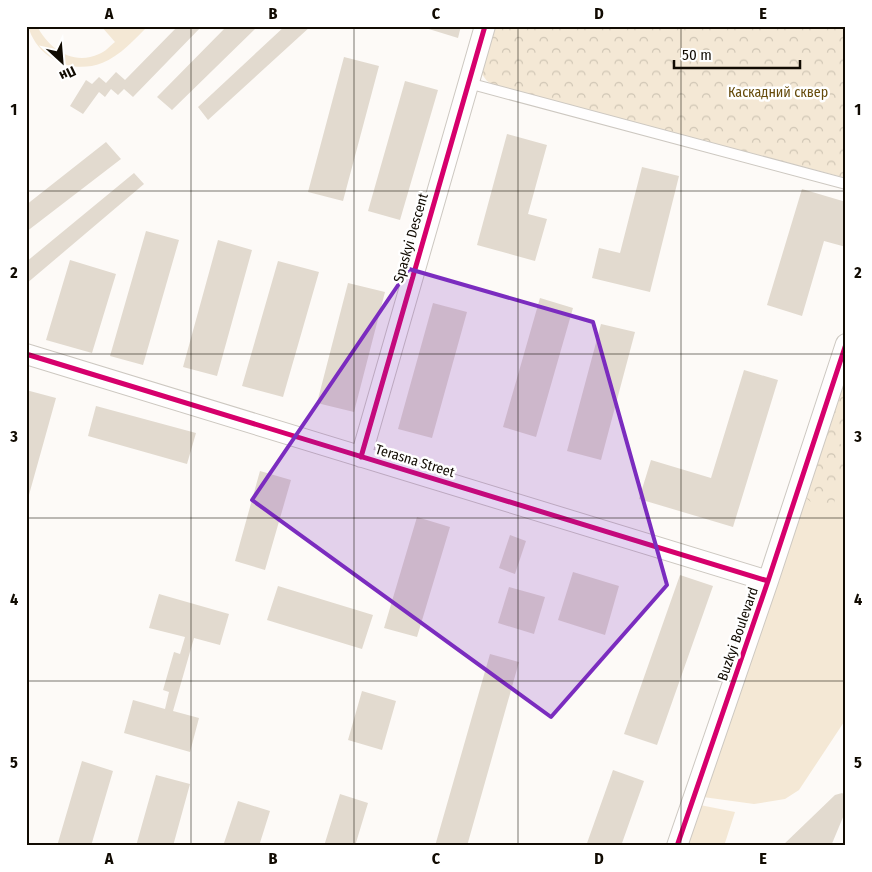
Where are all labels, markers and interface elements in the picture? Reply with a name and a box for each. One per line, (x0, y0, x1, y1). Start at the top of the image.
text: A (104, 4, 114, 23)
text: B (269, 4, 278, 23)
text: C (432, 4, 441, 23)
text: D (594, 4, 604, 23)
text: E (759, 4, 767, 23)
north arrow (38, 38, 88, 88)
scale bar (674, 38, 801, 70)
text: 50 m (682, 46, 712, 64)
text: Пн (57, 62, 78, 84)
park label: Каскадний сквер (728, 84, 828, 101)
text: 1 (11, 100, 17, 119)
text: 1 (855, 100, 861, 119)
street label: Spaskyi Descent (390, 191, 432, 285)
text: 2 (9, 263, 18, 282)
text: 2 (853, 263, 862, 282)
text: 3 (9, 427, 18, 446)
text: 3 (853, 427, 862, 446)
street label: Terasna Street (373, 441, 457, 481)
street label: Buzkyi Boulevard (714, 585, 762, 683)
text: 4 (10, 590, 18, 609)
text: 4 (854, 590, 862, 609)
text: 5 (10, 753, 18, 772)
text: 5 (854, 753, 862, 772)
text: A (104, 849, 114, 868)
text: B (269, 849, 278, 868)
text: C (432, 849, 441, 868)
text: D (594, 849, 604, 868)
text: E (759, 849, 767, 868)

